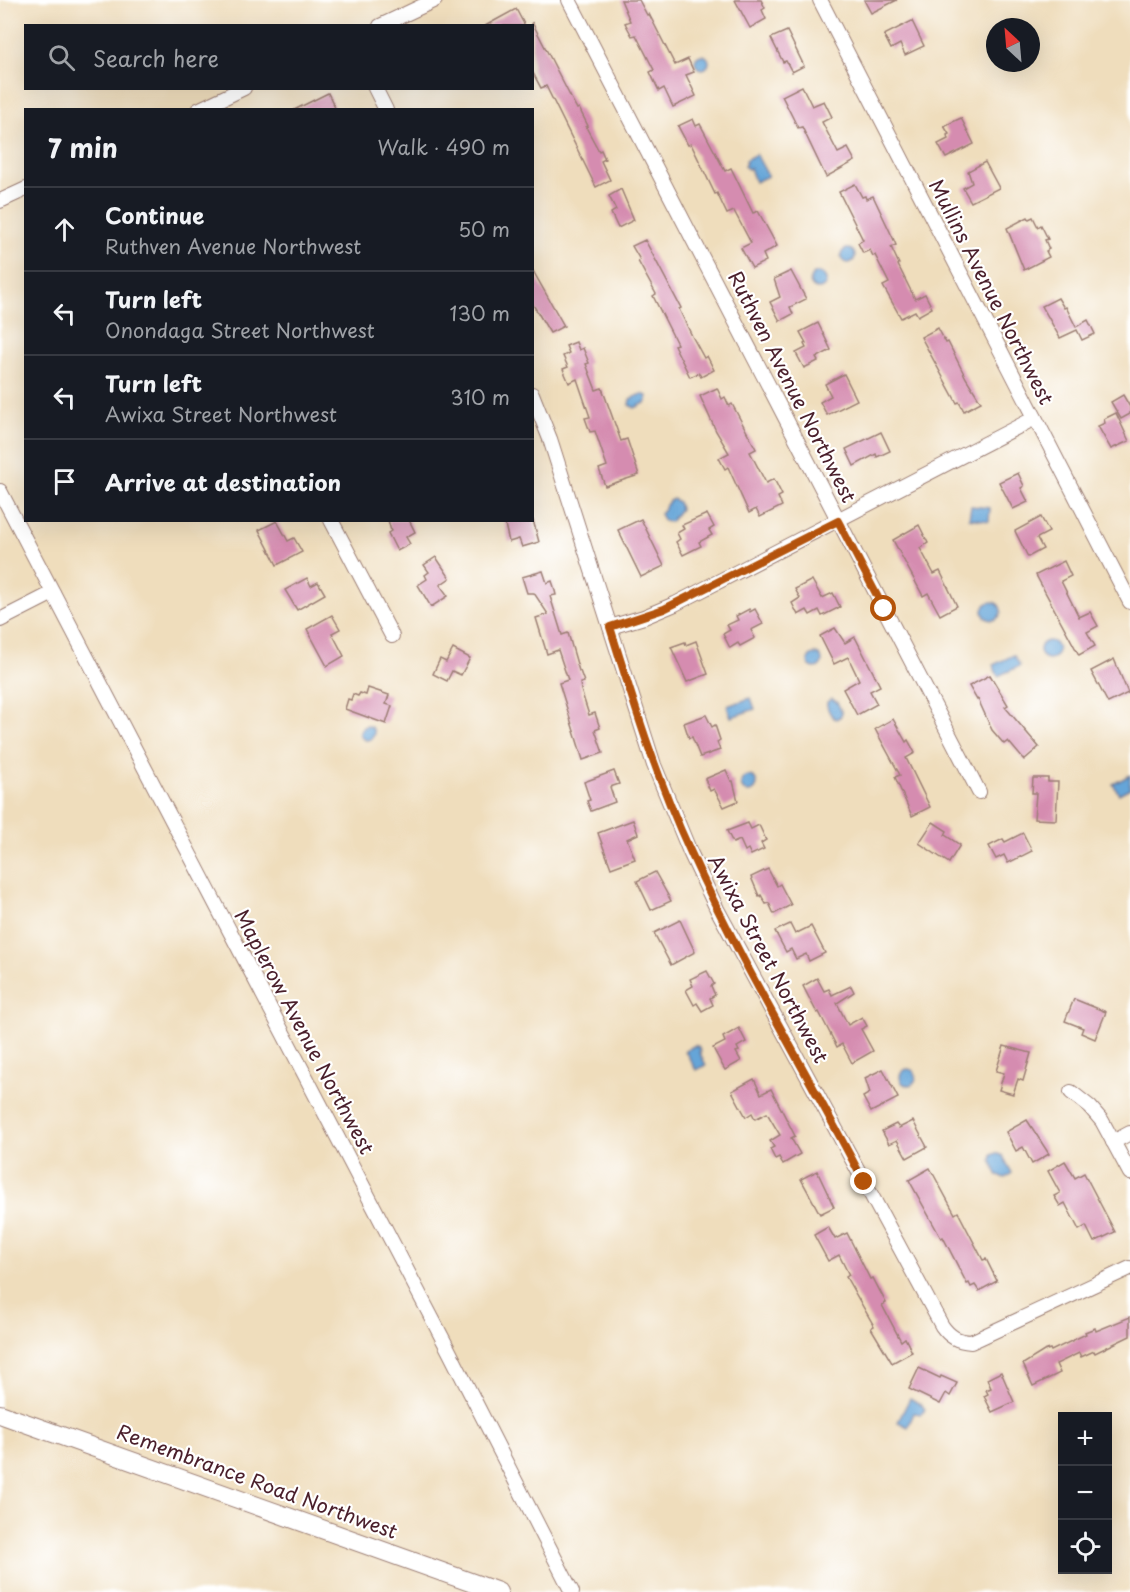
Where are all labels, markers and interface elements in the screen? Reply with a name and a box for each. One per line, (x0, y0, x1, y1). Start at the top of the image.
north arrow (986, 18, 1040, 72)
search box (24, 24, 534, 90)
icon: search (45, 41, 78, 74)
text: Search here (93, 41, 219, 74)
text: 7 min (48, 128, 118, 167)
text: Walk · 490 m (377, 132, 510, 162)
street label: Mullins Avenue Northwest (922, 174, 1062, 409)
text: Continue (105, 198, 204, 231)
icon: ahead (48, 213, 81, 246)
text: 50 m (458, 214, 510, 244)
text: Ruthven Avenue Northwest (105, 231, 361, 261)
street label: Ruthven Avenue Northwest (721, 266, 864, 508)
text: Turn left (105, 282, 202, 315)
icon: left (48, 297, 81, 330)
text: 130 m (450, 298, 510, 328)
text: Onondaga Street Northwest (105, 315, 375, 345)
text: Turn left (105, 366, 202, 399)
icon: left (48, 381, 81, 414)
text: 310 m (450, 382, 510, 412)
text: Awixa Street Northwest (105, 399, 337, 429)
icon: arrive (48, 465, 81, 498)
text: Arrive at destination (105, 465, 341, 498)
route start (870, 595, 896, 621)
street label: Awixa Street Northwest (701, 849, 837, 1068)
street label: Maplerow Avenue Northwest (227, 904, 382, 1159)
route end (850, 1168, 876, 1194)
map controls (1058, 1412, 1112, 1574)
button: + (1058, 1412, 1112, 1466)
street label: Remembrance Road Northwest (113, 1416, 402, 1546)
button: − (1058, 1466, 1112, 1520)
button: locate (1058, 1520, 1112, 1574)

